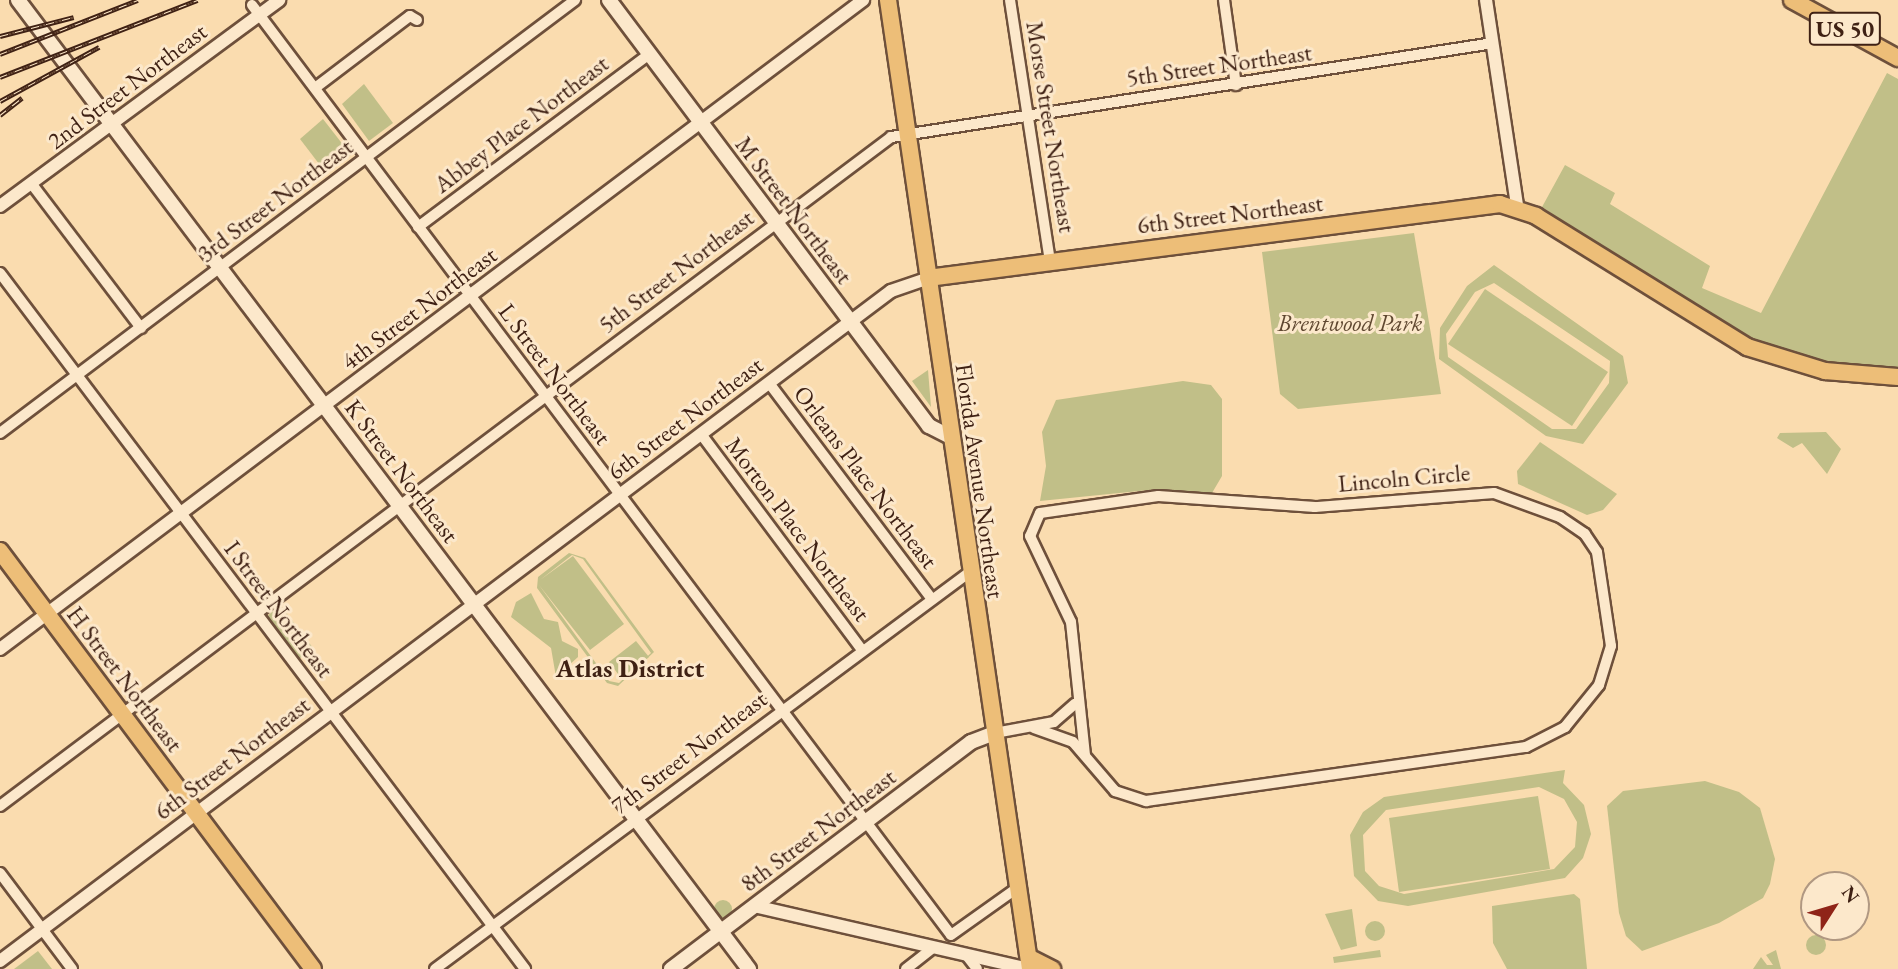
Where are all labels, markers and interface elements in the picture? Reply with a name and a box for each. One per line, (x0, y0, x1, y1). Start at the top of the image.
road number: US 50 (1808, 10, 1882, 48)
street label: 2nd Street Northeast (42, 17, 212, 155)
street label: Morse Street Northeast (1020, 19, 1082, 235)
street label: 5th Street Northeast (1125, 38, 1313, 92)
street label: Abbey Place Northeast (428, 49, 614, 199)
street label: M Street Northeast (729, 131, 859, 289)
street label: 3rd Street Northeast (192, 132, 358, 268)
street label: 6th Street Northeast (1136, 188, 1324, 240)
street label: 5th Street Northeast (593, 203, 759, 339)
street label: 4th Street Northeast (336, 240, 502, 376)
street label: L Street Northeast (493, 298, 617, 450)
park label: Brentwood Park (1278, 309, 1422, 337)
street label: 6th Street Northeast (602, 350, 768, 486)
street label: Florida Avenue Northeast (949, 362, 1011, 600)
street label: Orleans Place Northeast (788, 380, 944, 574)
street label: K Street Northeast (339, 394, 465, 548)
street label: Morton Place Northeast (719, 431, 877, 627)
street label: Lincoln Circle (1337, 458, 1471, 498)
street label: I Street Northeast (218, 535, 340, 683)
street label: H Street Northeast (61, 601, 189, 757)
district label: Atlas District (556, 653, 704, 685)
street label: 7th Street Northeast (606, 684, 772, 820)
street label: 6th Street Northeast (149, 690, 315, 826)
street label: 8th Street Northeast (735, 762, 901, 898)
north arrow (1800, 871, 1870, 941)
text: N (1836, 881, 1865, 908)

